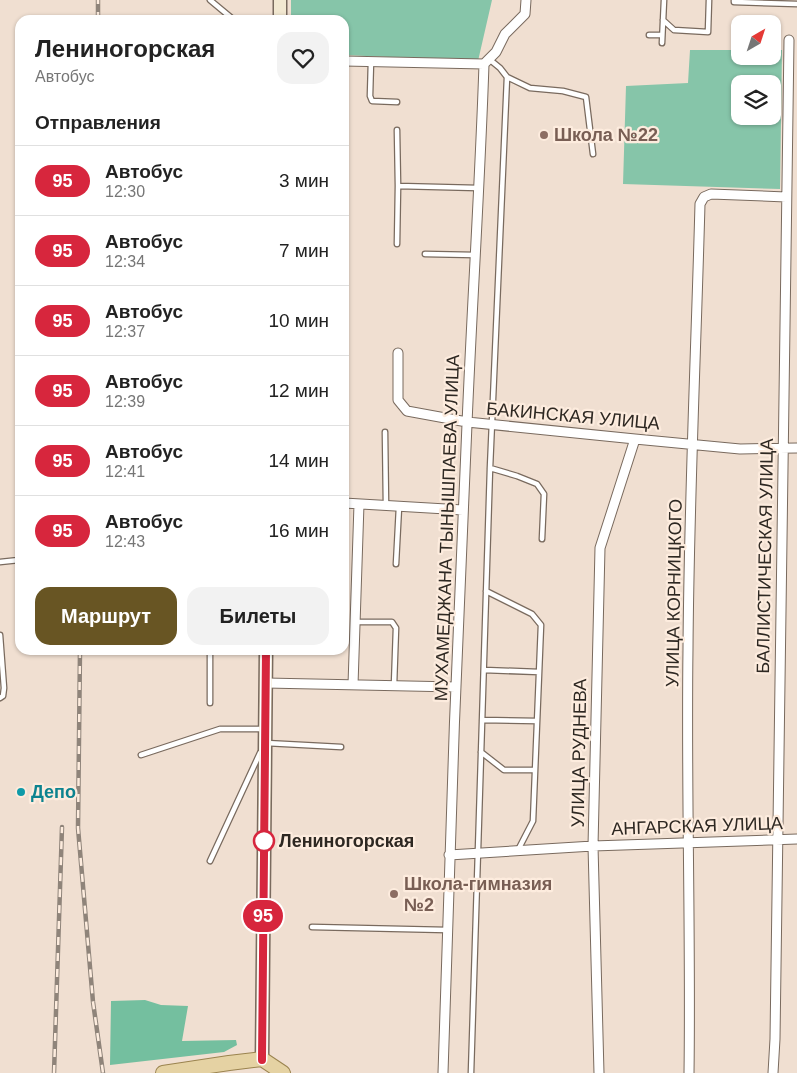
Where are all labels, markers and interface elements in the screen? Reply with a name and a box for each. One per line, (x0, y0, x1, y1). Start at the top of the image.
north arrow (731, 15, 781, 65)
map controls (731, 15, 781, 125)
button: heart (277, 32, 329, 84)
text: Лениногорская (35, 35, 215, 62)
text: Автобус (35, 68, 95, 85)
button: layers (731, 75, 781, 125)
text: Отправления (35, 112, 161, 133)
place label: Школа №22 (554, 125, 658, 145)
marker: Школа №22 (538, 129, 550, 141)
text: Автобус (105, 161, 183, 182)
text: 3 мин (279, 170, 329, 191)
text: 95 (52, 171, 73, 191)
text: 12:30 (105, 183, 145, 200)
text: Автобус (105, 231, 183, 252)
text: 7 мин (279, 240, 329, 261)
text: 95 (52, 241, 73, 261)
text: 12:34 (105, 253, 145, 270)
text: Автобус (105, 301, 183, 322)
text: 10 мин (268, 310, 329, 331)
text: 95 (52, 311, 73, 331)
text: 12:37 (105, 323, 145, 340)
street label: МУХАМЕДЖАНА ТЫНЫШПАЕВА УЛИЦА (431, 354, 463, 702)
text: Автобус (105, 371, 183, 392)
text: 12 мин (268, 380, 329, 401)
text: 95 (52, 381, 73, 401)
text: 12:39 (105, 393, 145, 410)
street label: БАКИНСКАЯ УЛИЦА (485, 398, 661, 434)
street label: БАЛЛИСТИЧЕСКАЯ УЛИЦА (753, 438, 777, 674)
text: Автобус (105, 441, 183, 462)
text: 14 мин (268, 450, 329, 471)
text: 95 (52, 451, 73, 471)
text: 12:41 (105, 463, 145, 480)
street label: УЛИЦА КОРНИЦКОГО (662, 499, 686, 687)
text: Автобус (105, 511, 183, 532)
text: 16 мин (268, 520, 329, 541)
text: 95 (52, 521, 73, 541)
text: 12:43 (105, 533, 145, 550)
button: Маршрут (35, 587, 177, 645)
button: Билеты (187, 587, 329, 645)
street label: УЛИЦА РУДНЕВА (568, 678, 590, 828)
place label: Депо (31, 782, 76, 802)
marker: Депо (15, 786, 27, 798)
street label: АНГАРСКАЯ УЛИЦА (611, 813, 783, 839)
marker: Лениногорская (253, 830, 275, 852)
place label: Лениногорская (279, 831, 414, 851)
place label: Школа-гимназия №2 (404, 874, 552, 915)
marker: Школа-гимназия №2 (388, 888, 400, 900)
line badge: 95 (240, 900, 286, 932)
text: 95 (253, 906, 273, 926)

